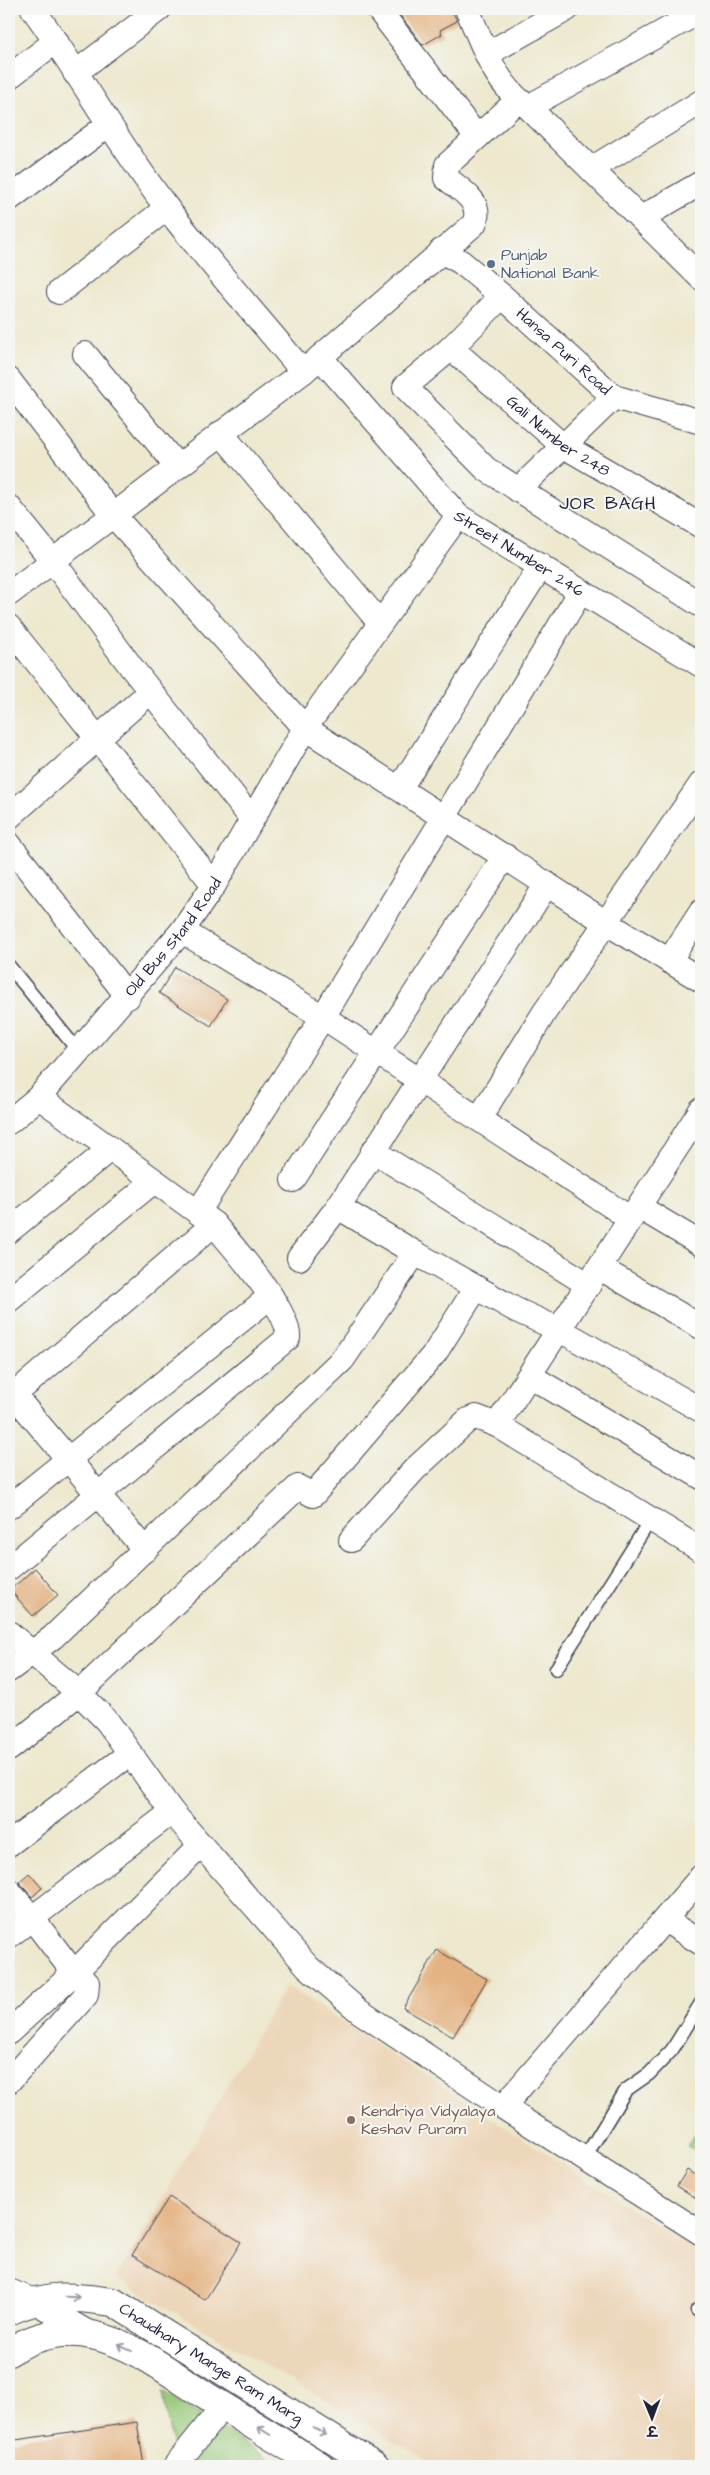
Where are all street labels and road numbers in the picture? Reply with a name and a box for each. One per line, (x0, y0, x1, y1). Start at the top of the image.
street label: Hansa Puri Road (511, 303, 616, 400)
street label: Gali Number 248 (502, 390, 614, 482)
street label: Street Number 246 (450, 505, 588, 602)
street label: Old Bus Stand Road (119, 874, 227, 1001)
street label: Chaudhary Mange Ram Marg (115, 2297, 307, 2430)

